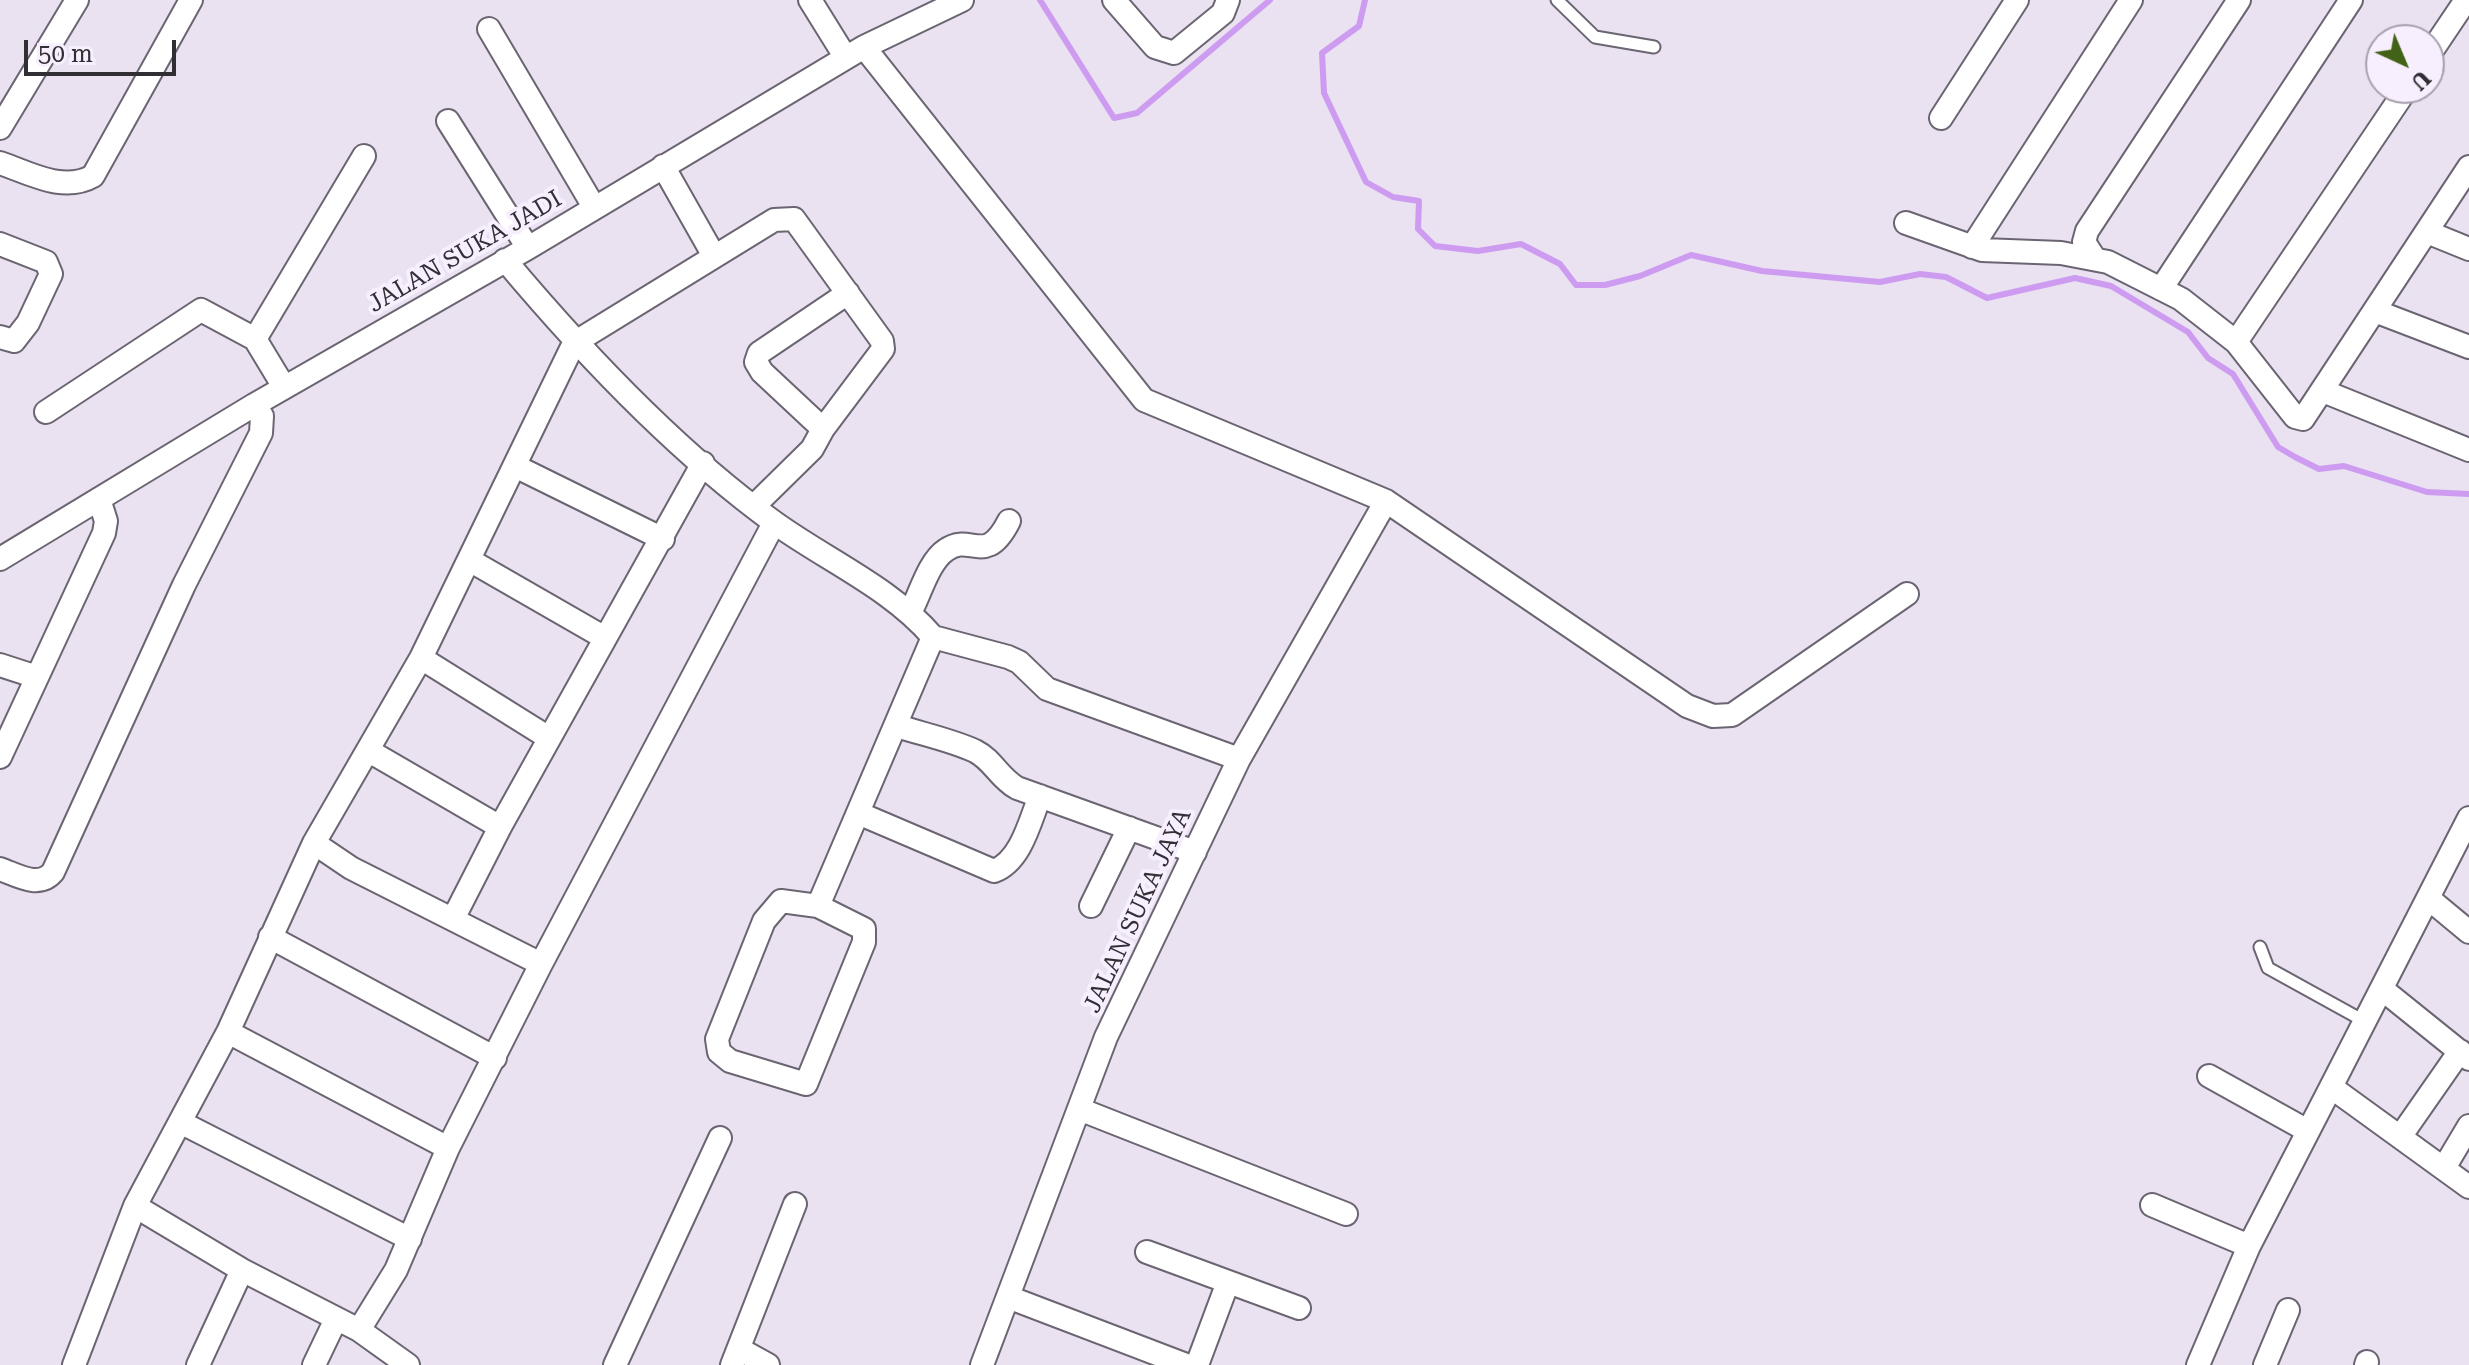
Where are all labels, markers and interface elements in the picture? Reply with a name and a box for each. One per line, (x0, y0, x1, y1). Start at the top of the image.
scale bar (28, 24, 180, 74)
north arrow (2365, 24, 2445, 104)
text: 50 m (38, 40, 93, 68)
text: U (2406, 65, 2435, 95)
street label: JALAN SUKA JADI (363, 185, 567, 319)
street label: JALAN SUKA JAYA (1078, 804, 1198, 1018)

